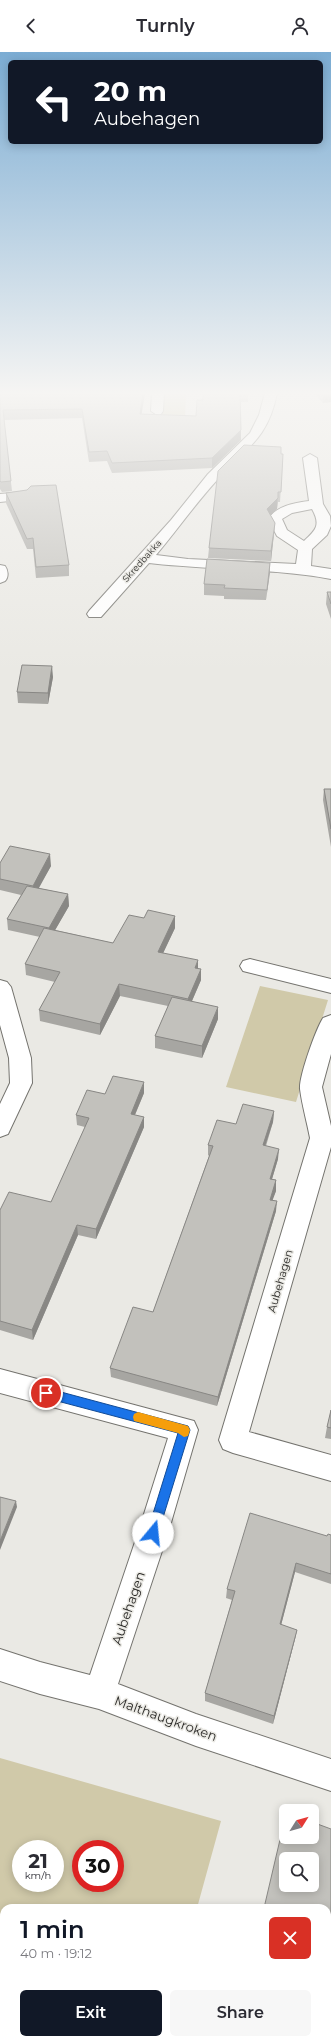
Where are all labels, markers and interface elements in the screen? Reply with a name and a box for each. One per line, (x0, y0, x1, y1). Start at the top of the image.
icon: back (20, 15, 42, 37)
text: Turnly (136, 15, 195, 37)
icon: person (289, 15, 311, 37)
text: 20 m (94, 74, 167, 108)
icon: left (28, 76, 80, 128)
text: Aubehagen (94, 108, 200, 130)
street label: Skredbakka (120, 537, 164, 584)
street label: Aubehagen (264, 1248, 296, 1314)
pin (29, 1376, 63, 1410)
icon: arrive (35, 1382, 57, 1404)
position arrow (132, 1512, 174, 1554)
street label: Aubehagen (108, 1569, 148, 1647)
street label: Malthaugkroken (113, 1692, 219, 1744)
north arrow (279, 1804, 319, 1844)
map controls (279, 1804, 319, 1892)
speed limit sign: 30 (72, 1840, 124, 1892)
text: 21 (28, 1849, 48, 1873)
button: search (279, 1852, 319, 1892)
text: km/h (25, 1869, 51, 1882)
text: 1 min (20, 1915, 84, 1944)
button: close (269, 1917, 311, 1959)
text: 40 m · 19:12 (20, 1945, 92, 1961)
button: Exit (20, 1990, 162, 2036)
button: Share (170, 1990, 311, 2036)

